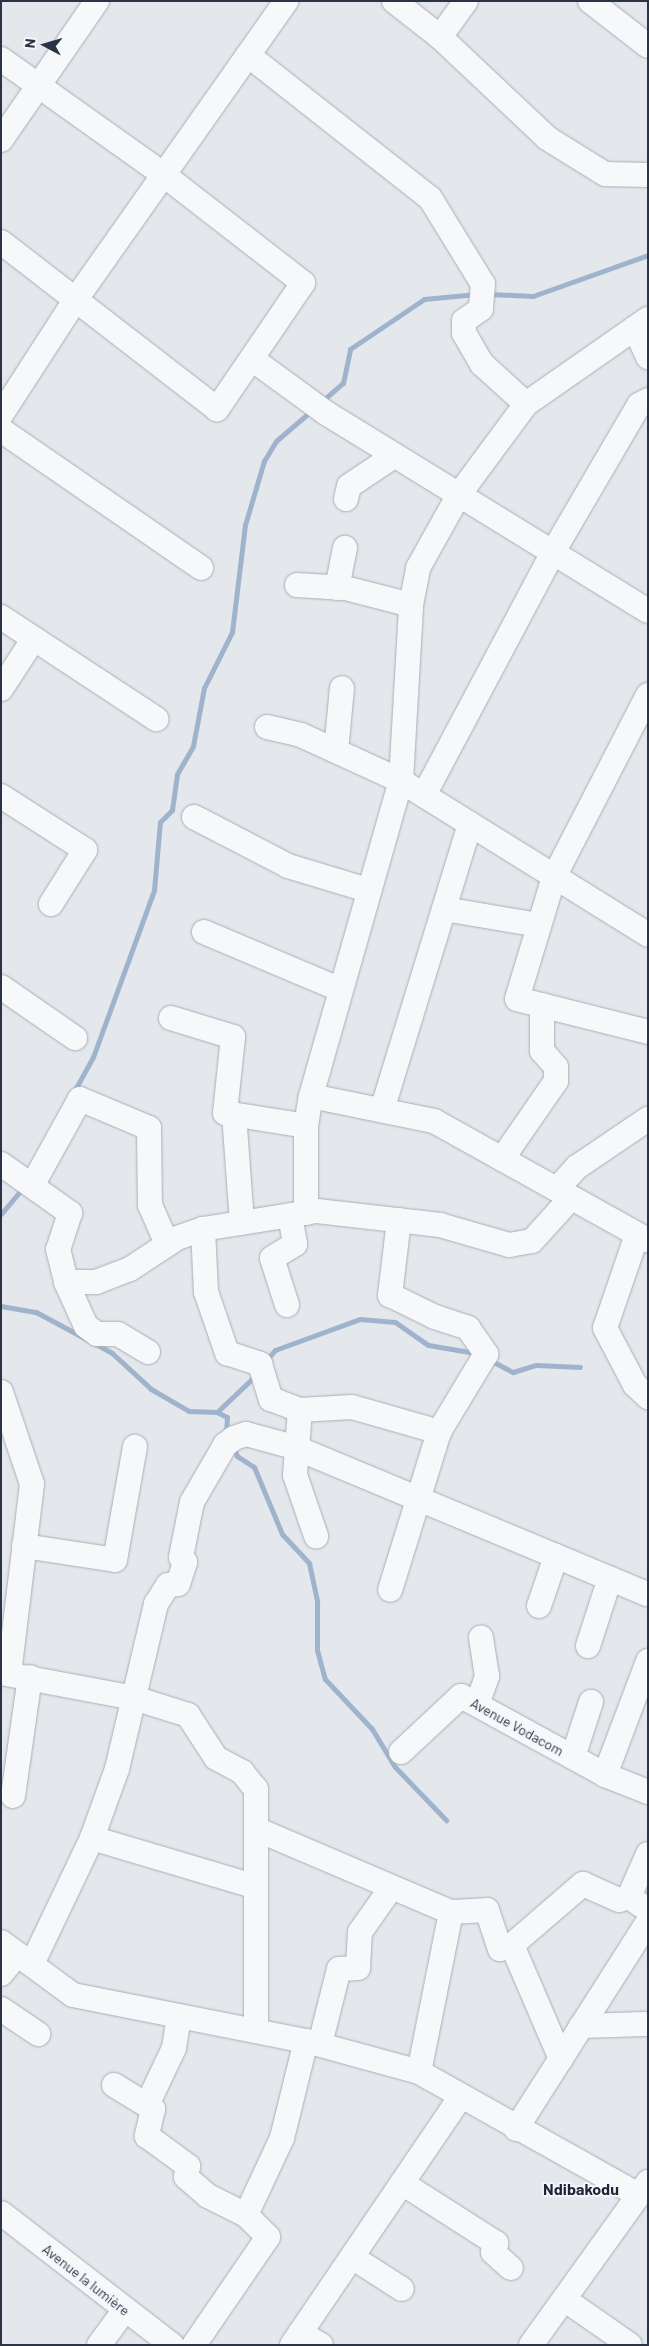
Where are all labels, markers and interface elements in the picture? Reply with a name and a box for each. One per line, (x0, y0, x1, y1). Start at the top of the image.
north arrow (20, 20, 70, 70)
text: N (21, 38, 39, 49)
street label: Avenue Vodacom (468, 1695, 566, 1759)
district label: Ndibakodu (543, 2179, 619, 2199)
street label: Avenue la lumière (39, 2241, 133, 2319)

